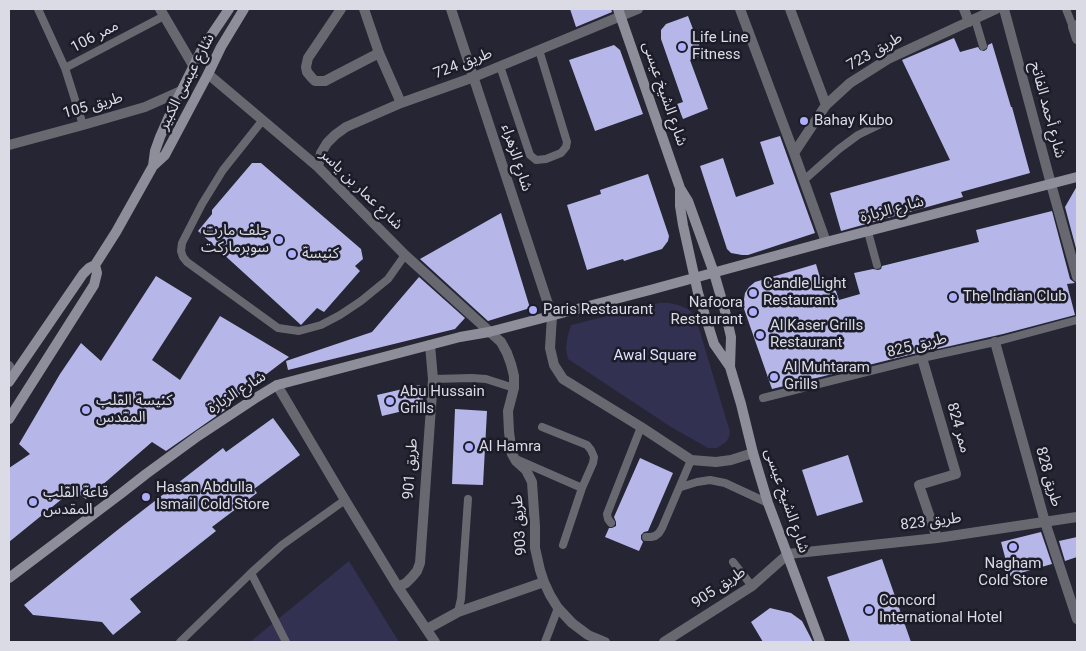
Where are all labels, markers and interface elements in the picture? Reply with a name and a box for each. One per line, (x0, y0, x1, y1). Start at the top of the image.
street label: ممر 106 (68, 17, 122, 57)
place label: Life Line Fitness (692, 29, 748, 64)
street label: طريق 723 (844, 29, 906, 75)
street label: شارع عيسى الكبير (155, 31, 219, 133)
street label: شارع الشيخ عيسى (638, 39, 690, 149)
marker: Life Line Fitness (676, 41, 688, 53)
street label: طريق 724 (431, 45, 495, 83)
street label: شارع أحمد الفاتح (1025, 60, 1069, 160)
street label: طريق 105 (61, 89, 125, 123)
place label: Bahay Kubo (814, 112, 893, 130)
marker: Bahay Kubo (798, 115, 810, 127)
street label: شارع الزهراء (497, 122, 535, 194)
street label: شارع عمار بن ياسر (316, 146, 406, 234)
street label: شارع الزبارة (858, 193, 926, 227)
place label: جلف مارت سوبرماركت (201, 222, 269, 257)
marker: جلف مارت سوبرماركت (273, 234, 285, 246)
place label: كنيسة (302, 245, 339, 263)
marker: كنيسة (286, 248, 298, 260)
place label: Candle Light Restaurant (763, 275, 846, 310)
marker: Candle Light Restaurant (747, 287, 759, 299)
place label: The Indian Club (963, 288, 1067, 306)
marker: The Indian Club (947, 291, 959, 303)
place label: Nafoora Restaurant (671, 294, 743, 329)
place label: Paris Restaurant (543, 301, 653, 319)
marker: Paris Restaurant (527, 304, 539, 316)
marker: Nafoora Restaurant (747, 306, 759, 318)
place label: Al Kaser Grills Restaurant (770, 317, 863, 352)
marker: Al Kaser Grills Restaurant (754, 329, 766, 341)
street label: طريق 825 (885, 330, 949, 362)
park label: Awal Square (613, 347, 697, 365)
place label: Al Muhtaram Grills (784, 359, 870, 394)
street label: شارع الزبارة (205, 368, 269, 418)
marker: Al Muhtaram Grills (768, 371, 780, 383)
place label: Abu Hussain Grills (400, 383, 485, 418)
place label: كنيسة القلب المقدس (96, 392, 172, 427)
marker: Abu Hussain Grills (384, 395, 396, 407)
street label: ممر 824 (942, 401, 974, 455)
marker: كنيسة القلب المقدس (80, 404, 92, 416)
street label: طريق 901 (400, 438, 422, 500)
place label: Al Hamra (479, 438, 541, 456)
marker: Al Hamra (463, 441, 475, 453)
street label: طريق 828 (1031, 445, 1065, 509)
street label: شارع الشيخ عيسى (760, 446, 812, 556)
place label: Hasan Abdulla Ismail Cold Store (156, 479, 269, 514)
place label: قاعة القلب المقدس (43, 484, 108, 519)
marker: Hasan Abdulla Ismail Cold Store (140, 491, 152, 503)
street label: طريق 903 (509, 494, 531, 556)
marker: قاعة القلب المقدس (27, 496, 39, 508)
street label: طريق 823 (900, 509, 962, 535)
marker: Nagham Cold Store (1007, 541, 1019, 553)
place label: Nagham Cold Store (978, 555, 1048, 590)
street label: طريق 905 (689, 563, 749, 613)
place label: Concord International Hotel (879, 592, 1002, 627)
marker: Concord International Hotel (863, 604, 875, 616)

